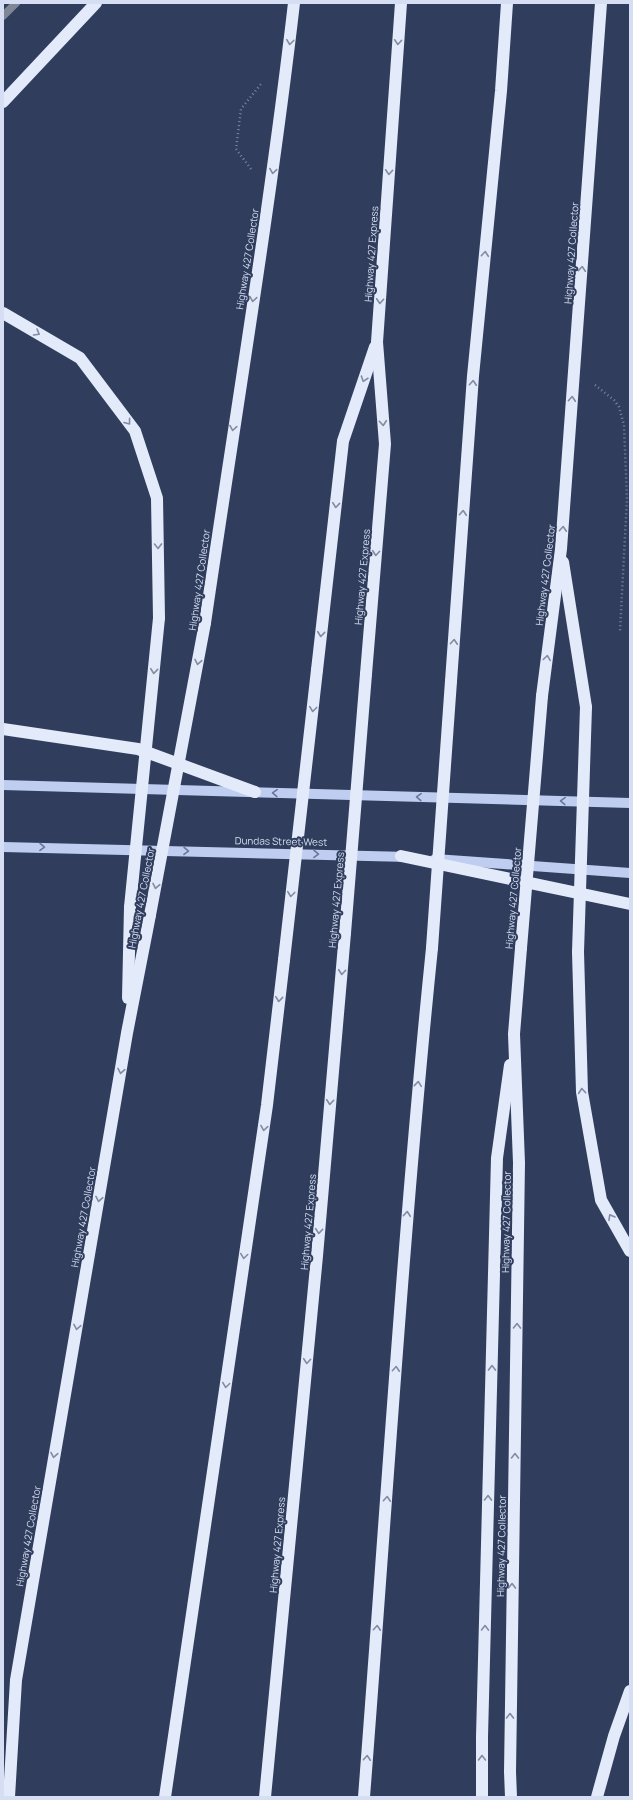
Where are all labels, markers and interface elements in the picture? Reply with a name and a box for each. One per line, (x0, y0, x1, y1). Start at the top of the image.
one-way arrow (285, 39, 294, 45)
one-way arrow (394, 39, 403, 45)
one-way arrow (269, 168, 278, 174)
one-way arrow (385, 169, 394, 175)
street label: Highway 427 Collector (560, 201, 582, 304)
street label: Highway 427 Express (361, 205, 381, 303)
street label: Highway 427 Collector (232, 207, 262, 310)
one-way arrow (480, 251, 489, 257)
one-way arrow (577, 266, 586, 272)
one-way arrow (249, 296, 258, 302)
one-way arrow (375, 298, 384, 304)
one-way arrow (33, 328, 40, 335)
one-way arrow (360, 375, 369, 382)
one-way arrow (468, 380, 477, 386)
one-way arrow (568, 396, 577, 402)
one-way arrow (123, 418, 130, 425)
one-way arrow (379, 420, 388, 426)
one-way arrow (229, 425, 238, 431)
one-way arrow (331, 502, 340, 508)
one-way arrow (459, 510, 468, 516)
street label: Highway 427 Collector (532, 523, 558, 626)
one-way arrow (558, 526, 567, 532)
street label: Highway 427 Collector (185, 528, 213, 631)
street label: Highway 427 Express (351, 528, 373, 626)
one-way arrow (154, 543, 162, 549)
one-way arrow (372, 550, 381, 556)
one-way arrow (317, 631, 326, 637)
one-way arrow (450, 639, 459, 645)
one-way arrow (542, 655, 551, 661)
one-way arrow (194, 659, 203, 665)
one-way arrow (149, 668, 158, 674)
one-way arrow (309, 706, 318, 712)
one-way arrow (272, 789, 278, 797)
one-way arrow (416, 793, 422, 801)
one-way arrow (560, 797, 566, 805)
street label: Dundas Street West (235, 833, 327, 849)
one-way arrow (39, 843, 45, 851)
street label: Highway 427 Collector (124, 846, 158, 949)
street label: Highway 427 Collector (502, 846, 524, 949)
one-way arrow (183, 847, 189, 855)
one-way arrow (313, 850, 319, 858)
street label: Highway 427 Express (325, 851, 347, 949)
one-way arrow (152, 883, 161, 889)
one-way arrow (287, 891, 296, 897)
one-way arrow (337, 969, 346, 975)
one-way arrow (275, 996, 284, 1002)
one-way arrow (117, 1068, 126, 1074)
one-way arrow (413, 1081, 422, 1088)
one-way arrow (578, 1088, 587, 1094)
one-way arrow (326, 1099, 335, 1105)
one-way arrow (260, 1125, 269, 1131)
street label: Highway 427 Collector (67, 1165, 99, 1268)
street label: Highway 427 Collector (498, 1170, 514, 1273)
street label: Highway 427 Express (297, 1173, 319, 1271)
one-way arrow (95, 1196, 103, 1202)
one-way arrow (402, 1211, 411, 1217)
one-way arrow (608, 1214, 615, 1221)
one-way arrow (315, 1228, 324, 1234)
one-way arrow (241, 1253, 249, 1260)
one-way arrow (512, 1323, 521, 1329)
one-way arrow (73, 1324, 81, 1330)
one-way arrow (303, 1358, 312, 1364)
one-way arrow (487, 1365, 496, 1371)
one-way arrow (392, 1366, 401, 1372)
one-way arrow (222, 1382, 231, 1388)
one-way arrow (51, 1452, 59, 1458)
one-way arrow (510, 1453, 519, 1459)
street label: Highway 427 Collector (12, 1484, 44, 1587)
street label: Highway 427 Collector (493, 1494, 509, 1597)
one-way arrow (484, 1495, 493, 1501)
street label: Highway 427 Express (266, 1496, 288, 1594)
one-way arrow (382, 1496, 391, 1502)
one-way arrow (508, 1583, 517, 1589)
one-way arrow (372, 1625, 381, 1632)
one-way arrow (481, 1625, 489, 1631)
one-way arrow (506, 1713, 515, 1719)
one-way arrow (362, 1755, 371, 1761)
one-way arrow (478, 1755, 486, 1761)

